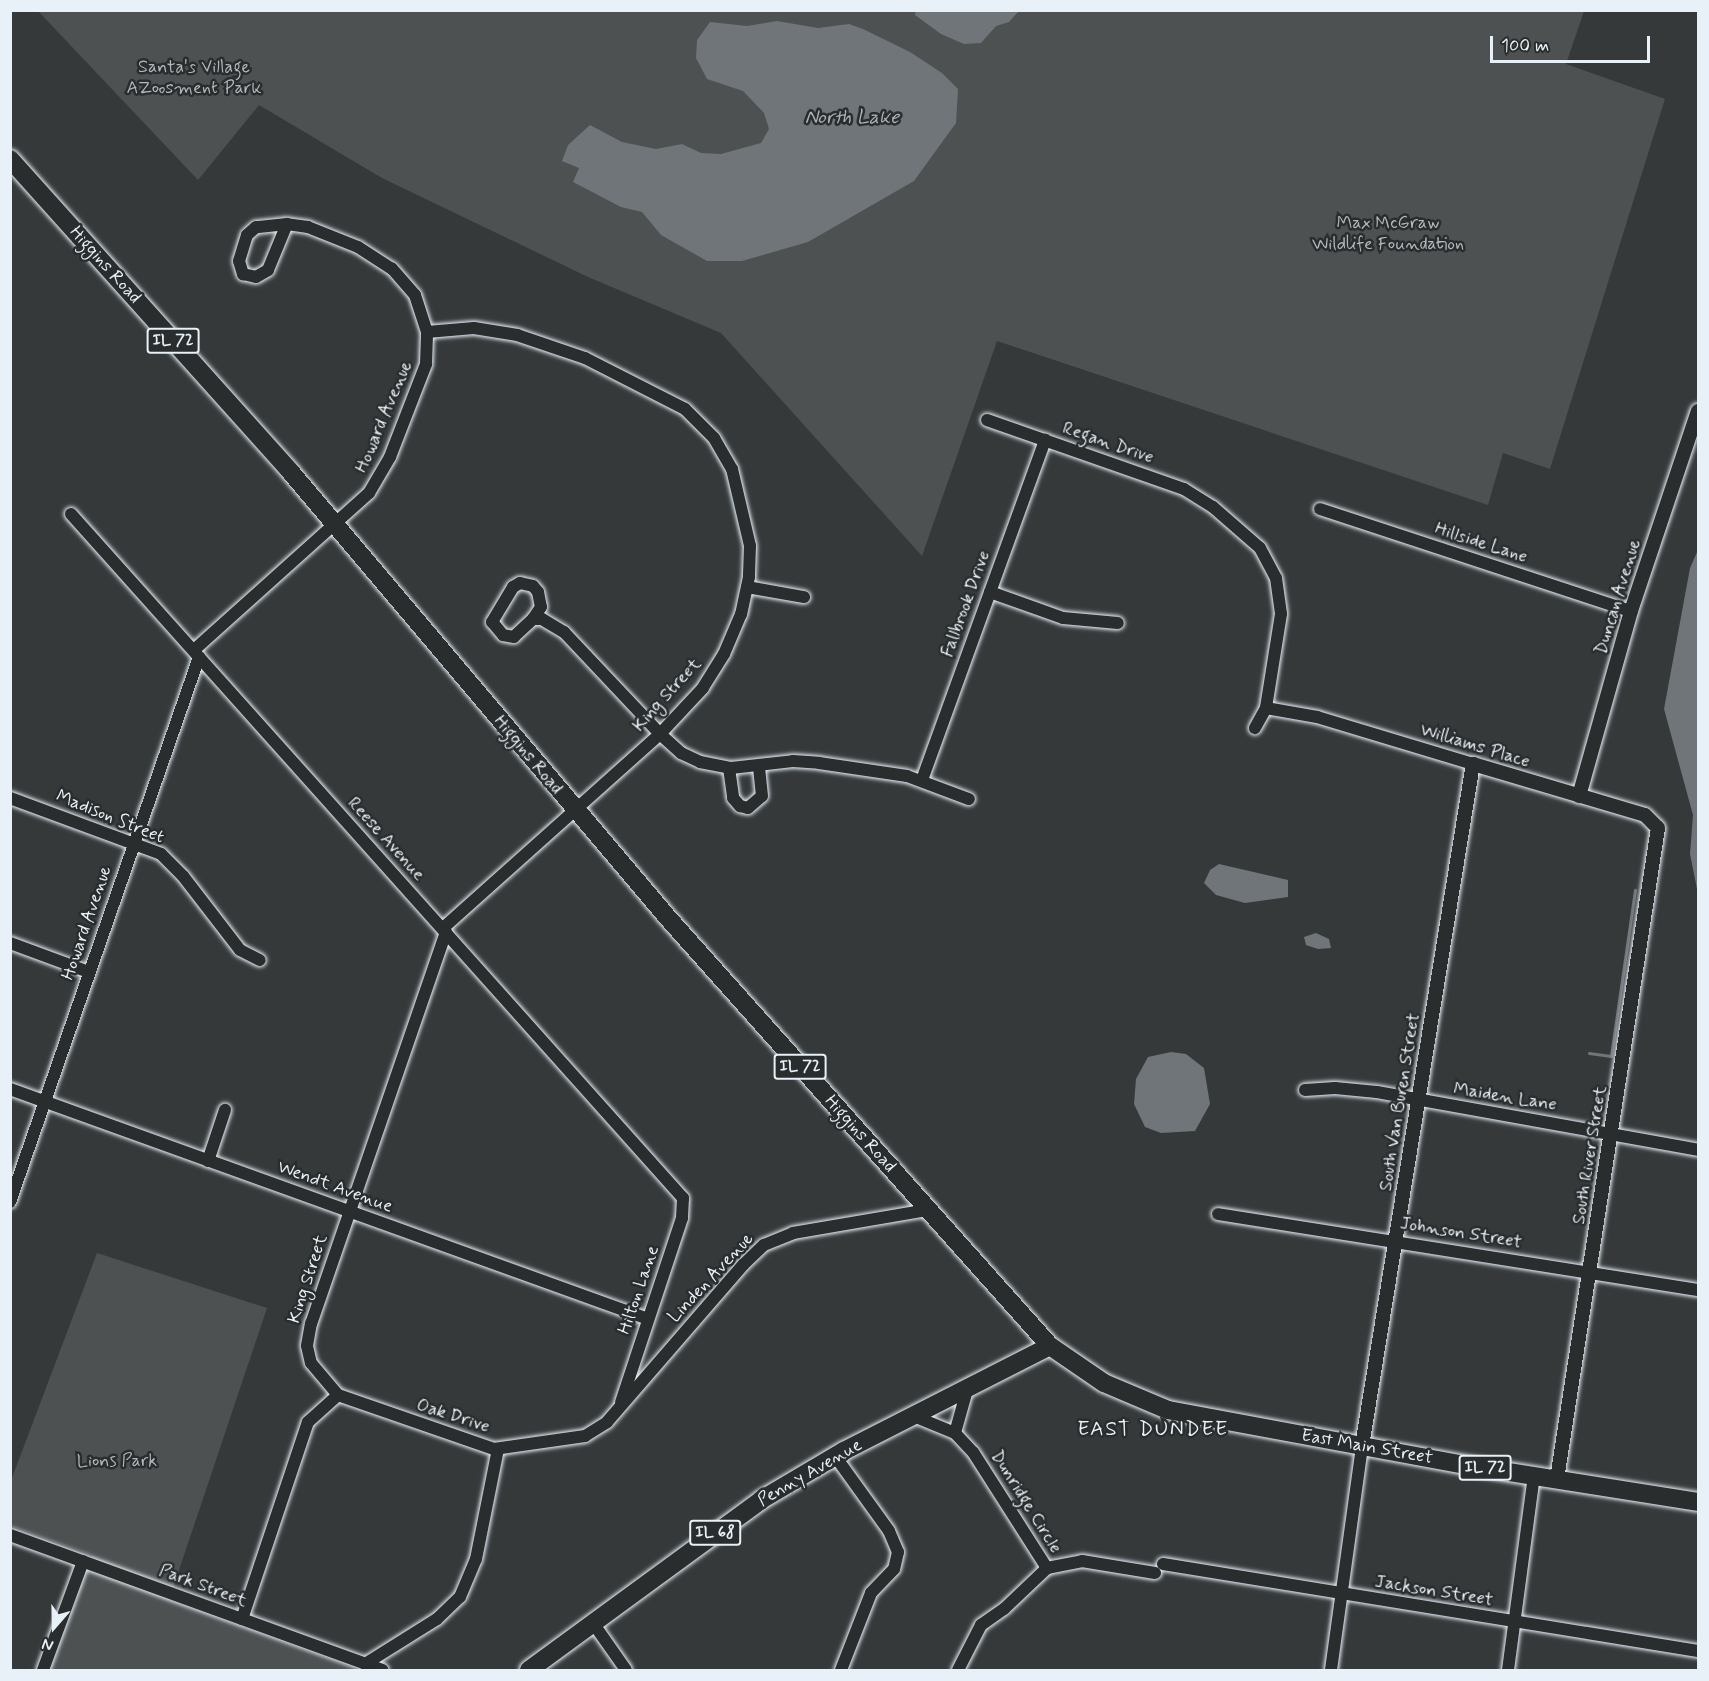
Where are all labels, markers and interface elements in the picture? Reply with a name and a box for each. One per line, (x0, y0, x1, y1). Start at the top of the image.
scale bar (1493, 24, 1654, 62)
text: 100 m (1501, 34, 1549, 58)
park label: Santa's Village AZoosment Park (128, 57, 260, 100)
water label: North Lake (805, 105, 899, 129)
park label: Max McGraw Wildlife Foundation (1314, 213, 1462, 256)
street label: Higgins Road (65, 222, 145, 308)
road number: IL 72 (146, 328, 200, 354)
street label: Howard Avenue (351, 359, 417, 475)
street label: Regan Drive (1060, 417, 1156, 469)
street label: Hillside Lane (1431, 518, 1531, 568)
street label: Duncan Avenue (1591, 538, 1645, 656)
street label: Fallbrook Drive (937, 548, 995, 660)
street label: King Street (628, 654, 706, 736)
street label: Higgins Road (489, 711, 567, 799)
street label: Williams Place (1419, 719, 1531, 773)
street label: Madison Street (51, 785, 169, 849)
street label: Reese Avenue (343, 793, 429, 885)
street label: Howard Avenue (58, 864, 116, 982)
street label: South Van Buren Street (1375, 1009, 1425, 1195)
road number: IL 72 (773, 1054, 827, 1080)
street label: Maiden Lane (1452, 1078, 1558, 1116)
street label: South River Street (1568, 1084, 1612, 1226)
street label: Higgins Road (820, 1091, 900, 1177)
street label: Wendt Avenue (277, 1157, 393, 1217)
street label: Johnson Street (1399, 1213, 1523, 1253)
street label: Linden Avenue (665, 1229, 757, 1327)
street label: King Street (284, 1232, 332, 1326)
street label: Hilton Lane (615, 1245, 663, 1335)
street label: Oak Drive (414, 1394, 492, 1438)
district label: EAST DUNDEE (1074, 1416, 1232, 1442)
street label: East Main Street (1300, 1425, 1434, 1469)
street label: Penny Avenue (756, 1436, 864, 1510)
street label: Dunridge Circle (986, 1446, 1066, 1558)
park label: Lions Park (77, 1450, 157, 1472)
road number: IL 72 (1458, 1455, 1512, 1481)
road number: IL 68 (688, 1520, 742, 1546)
street label: Park Street (156, 1560, 250, 1612)
street label: Jackson Street (1374, 1571, 1494, 1611)
north arrow (24, 1597, 84, 1657)
text: N (39, 1633, 56, 1656)

